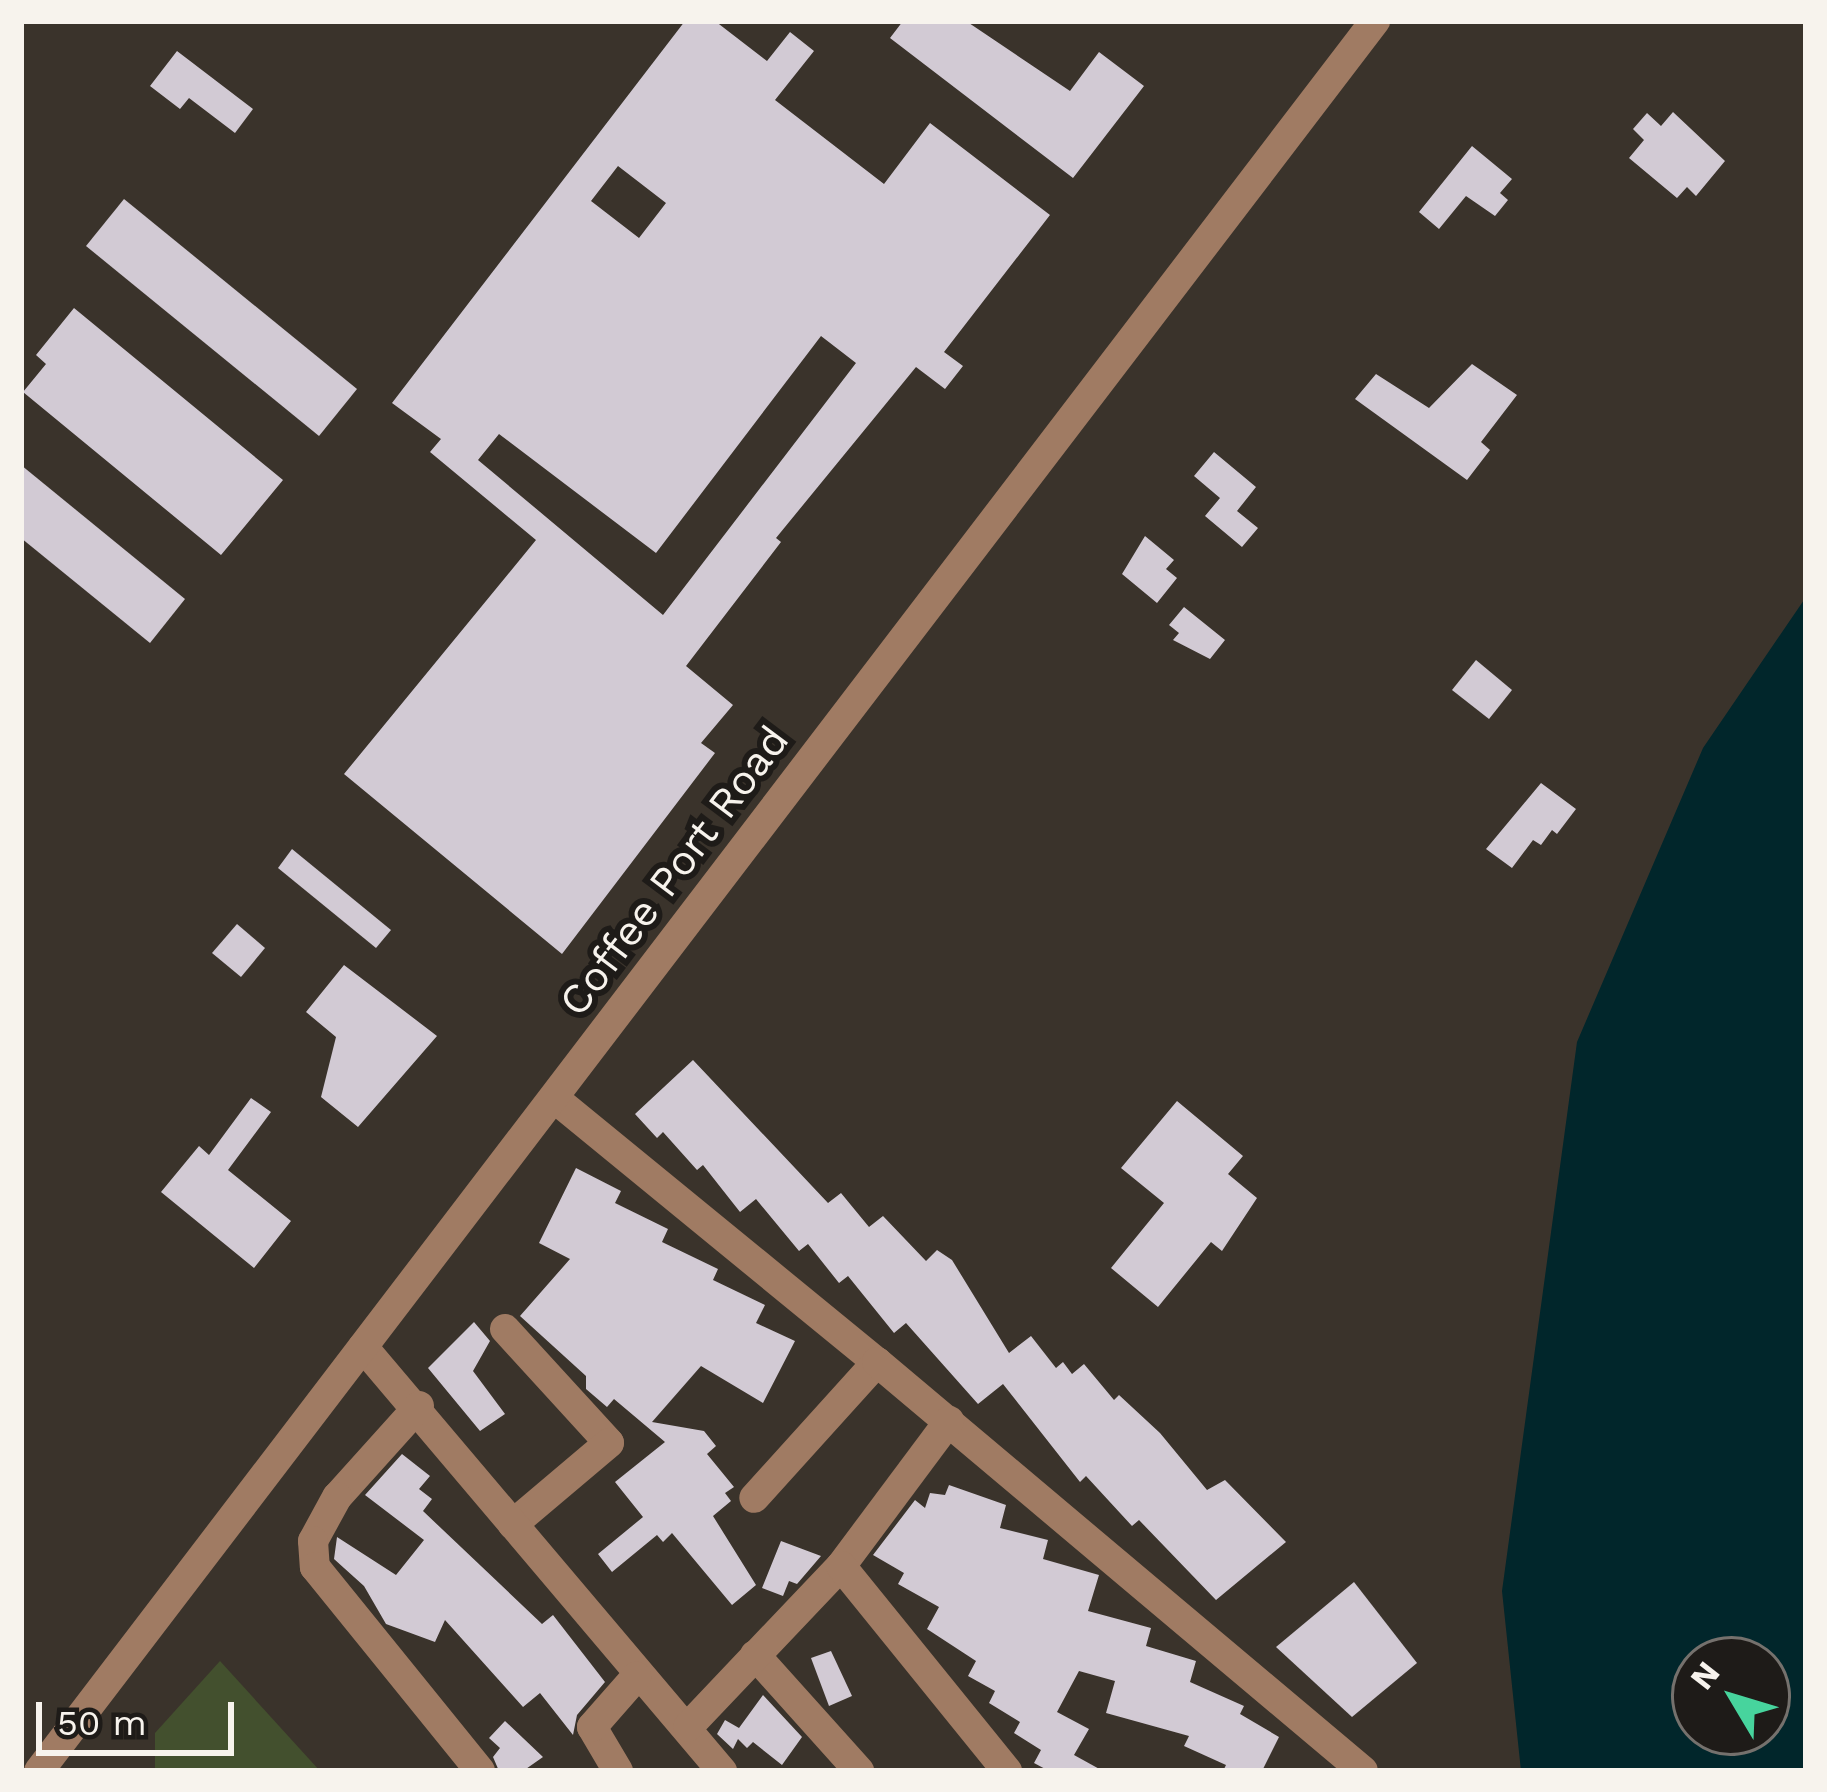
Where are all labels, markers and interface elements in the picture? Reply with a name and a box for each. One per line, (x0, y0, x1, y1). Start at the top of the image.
street label: Coffee Port Road (549, 716, 799, 1026)
north arrow (1671, 1636, 1791, 1756)
text: N (1682, 1654, 1727, 1697)
scale bar (42, 1678, 240, 1752)
text: 50 m (57, 1702, 147, 1744)

